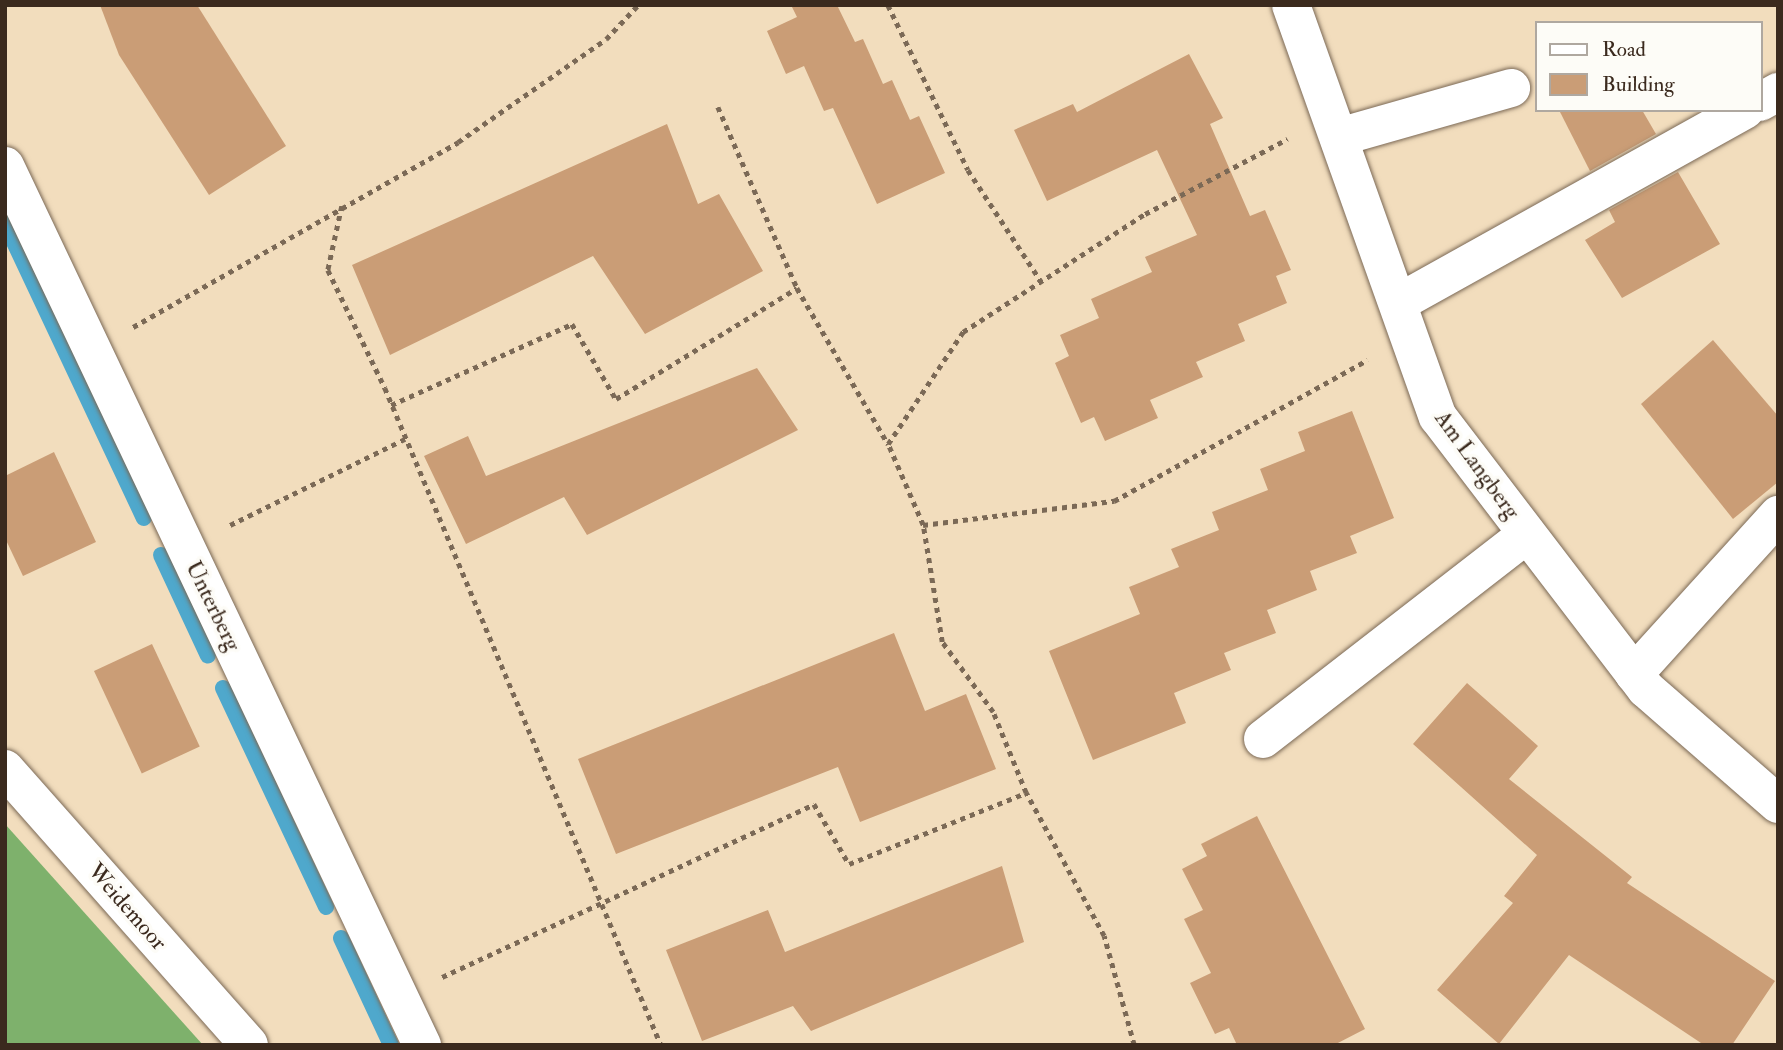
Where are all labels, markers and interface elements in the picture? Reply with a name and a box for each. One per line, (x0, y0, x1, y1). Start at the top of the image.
legend (1534, 21, 1762, 112)
text: Road (1602, 36, 1646, 63)
text: Building (1602, 71, 1675, 98)
street label: Am Langberg (1428, 405, 1526, 525)
street label: Unterberg (179, 556, 247, 656)
street label: Weidemoor (82, 858, 172, 956)

